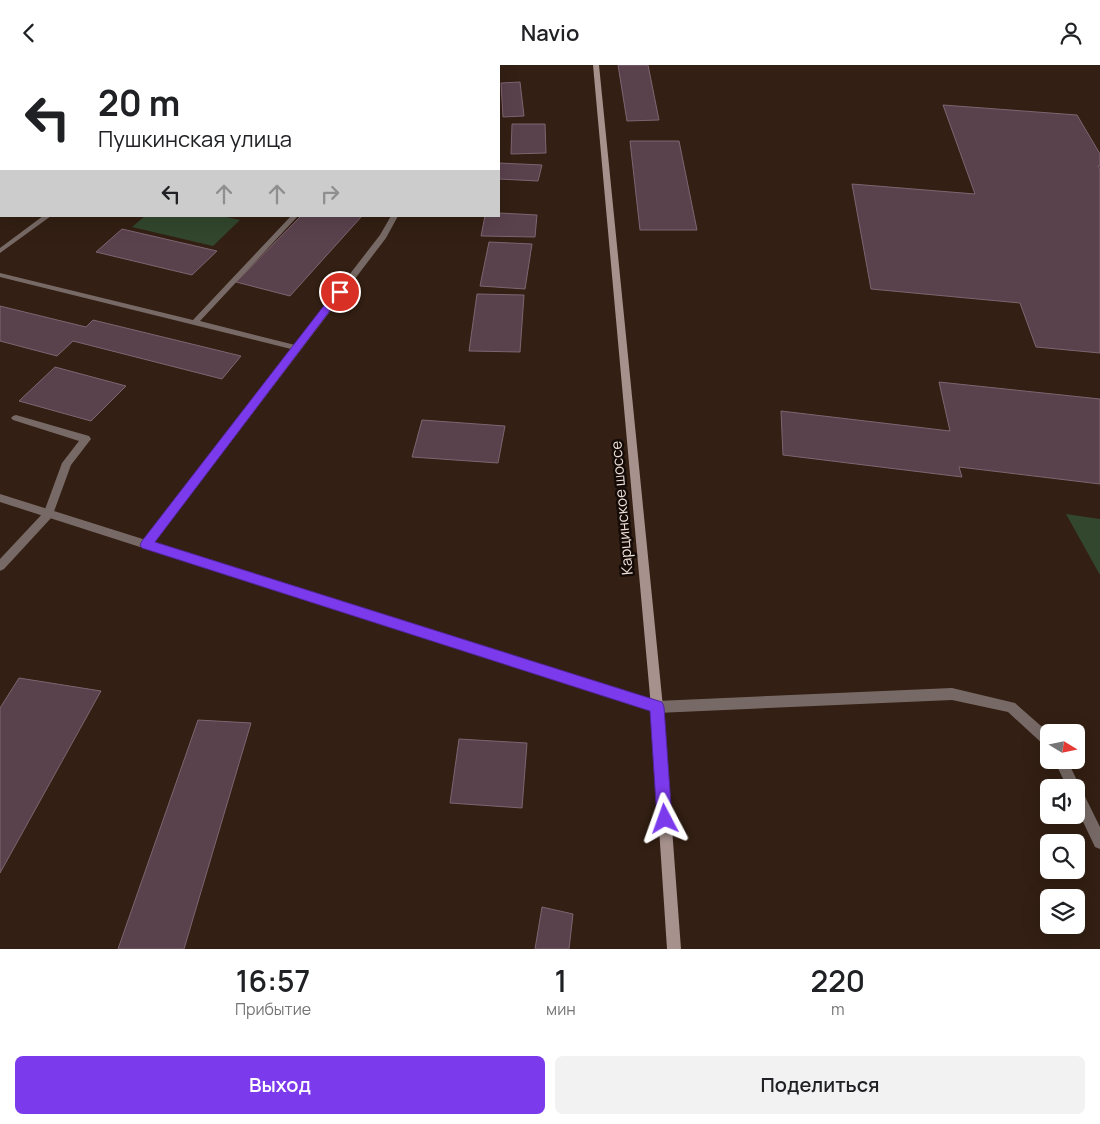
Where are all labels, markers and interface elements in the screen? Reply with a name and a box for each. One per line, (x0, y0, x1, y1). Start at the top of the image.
text: Navio (521, 18, 579, 48)
icon: back (15, 19, 43, 47)
icon: person (1057, 19, 1085, 47)
text: 20 m (98, 79, 180, 127)
icon: left (15, 85, 80, 150)
text: Пушкинская улица (98, 124, 292, 154)
icon: left (157, 180, 185, 208)
icon: ahead (210, 180, 238, 208)
icon: ahead (263, 180, 291, 208)
icon: right (316, 180, 344, 208)
pin (319, 271, 361, 313)
icon: arrive (326, 278, 354, 306)
street label: Карцинское шоссе (605, 440, 638, 576)
north arrow (1040, 724, 1085, 769)
map controls (1040, 724, 1085, 934)
button: sound (1040, 779, 1085, 824)
position arrow (638, 792, 690, 844)
button: search (1040, 834, 1085, 879)
button: layers (1040, 889, 1085, 934)
text: 16:57 (236, 960, 310, 1001)
text: 1 (555, 960, 567, 1001)
text: 220 (811, 960, 865, 1001)
text: Прибытие (235, 998, 311, 1020)
text: мин (546, 998, 576, 1020)
text: m (831, 998, 845, 1020)
button: Выход (15, 1056, 545, 1114)
button: Поделиться (555, 1056, 1085, 1114)

